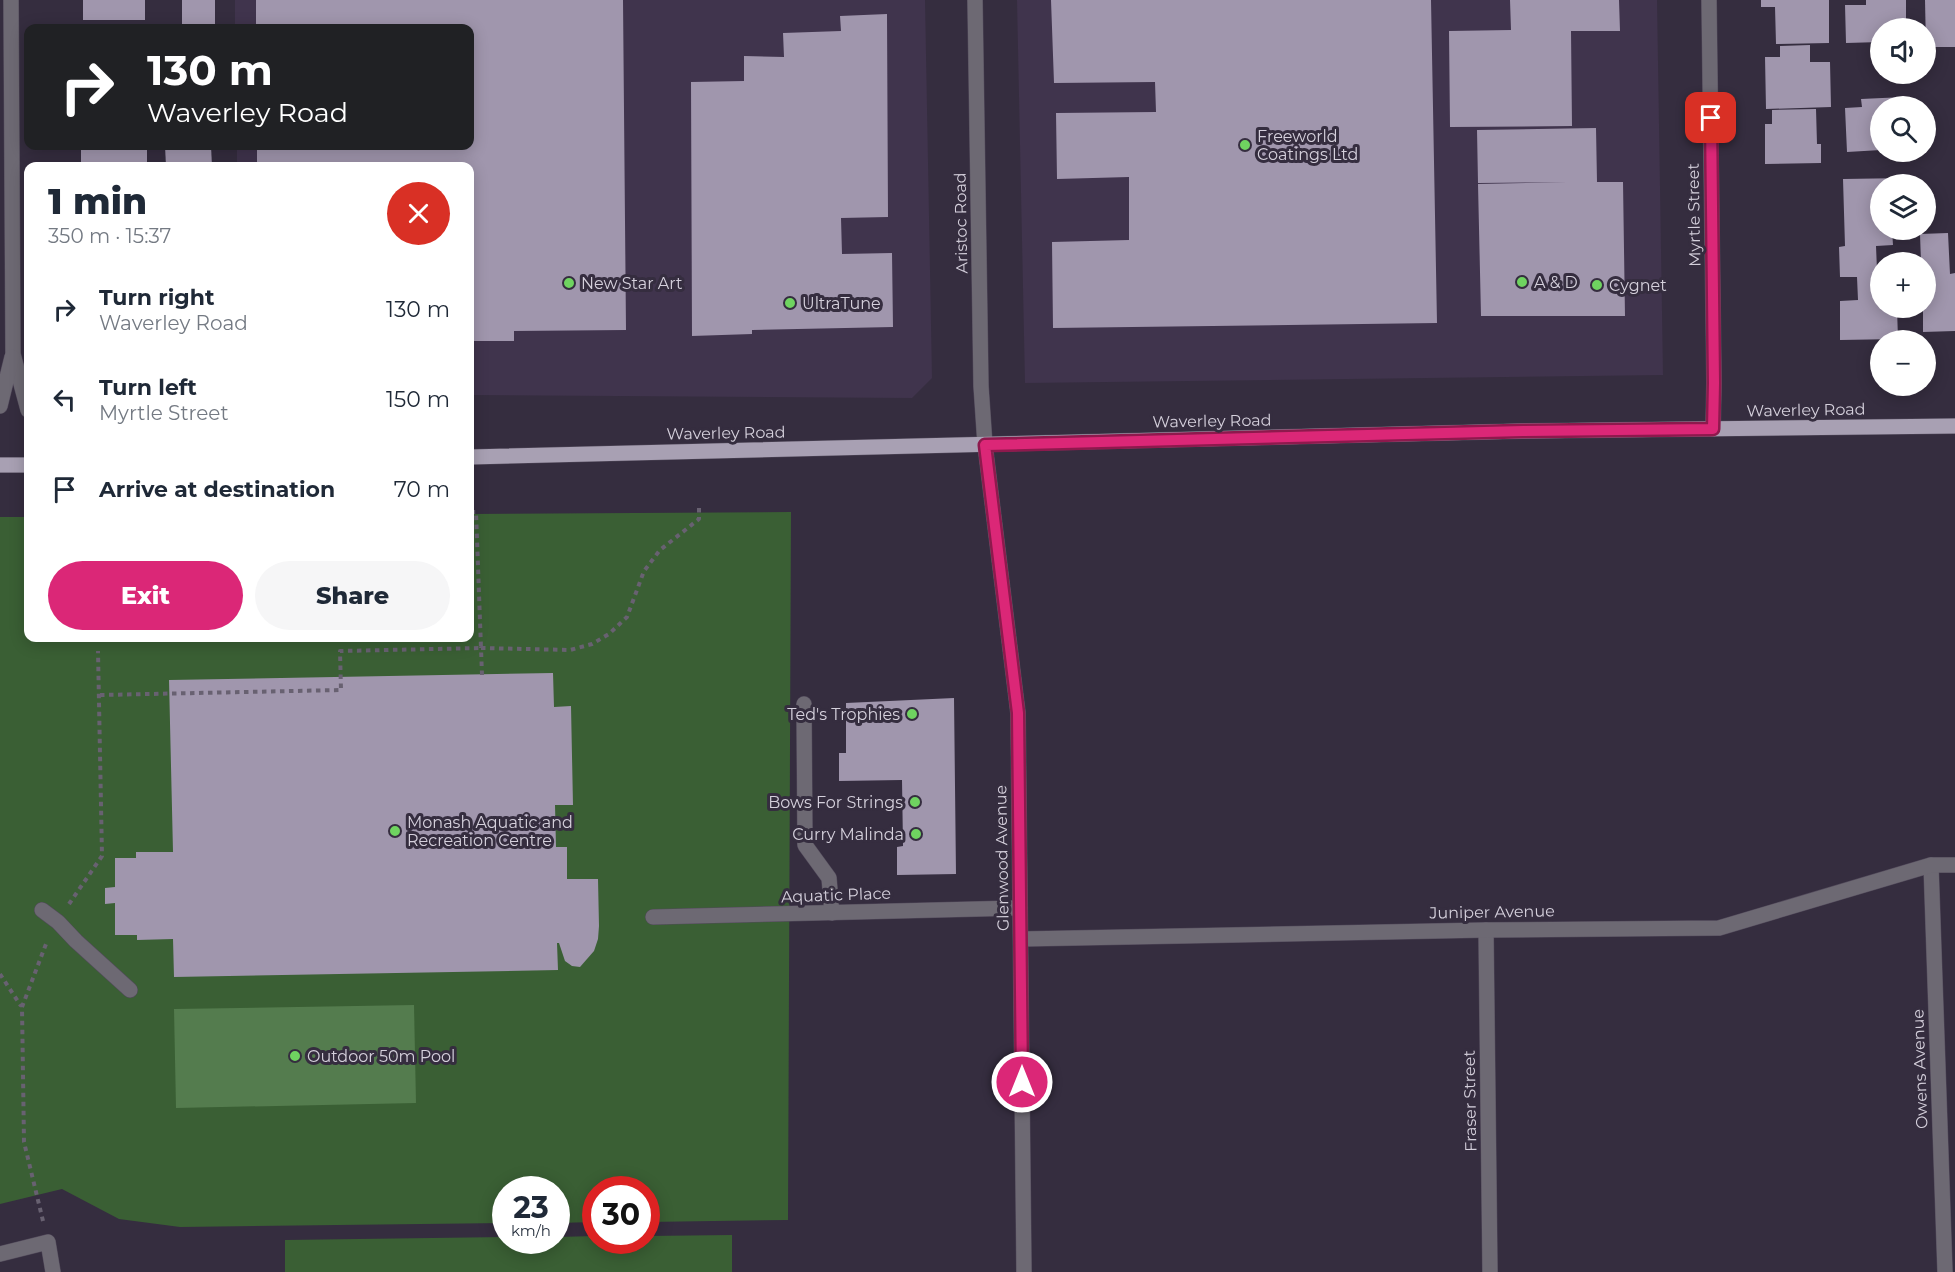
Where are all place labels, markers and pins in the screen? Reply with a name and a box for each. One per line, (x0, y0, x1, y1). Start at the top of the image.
pin (1685, 92, 1736, 143)
place label: Freeworld Coatings Ltd (1257, 127, 1358, 164)
marker: Freeworld Coatings Ltd (1238, 138, 1252, 152)
place label: A & D (1534, 273, 1578, 292)
place label: New Star Art (581, 274, 683, 293)
marker: A & D (1515, 275, 1529, 289)
marker: New Star Art (562, 276, 576, 290)
place label: Cygnet (1609, 276, 1667, 295)
marker: Cygnet (1590, 278, 1604, 292)
place label: UltraTune (802, 294, 881, 313)
marker: UltraTune (783, 296, 797, 310)
place label: Ted's Trophies (787, 705, 900, 724)
marker: Ted's Trophies (905, 707, 919, 721)
place label: Bows For Strings (768, 793, 903, 812)
marker: Bows For Strings (908, 795, 922, 809)
place label: Monash Aquatic and Recreation Centre (407, 813, 573, 850)
marker: Monash Aquatic and Recreation Centre (388, 824, 402, 838)
place label: Curry Malinda (792, 825, 904, 844)
marker: Curry Malinda (909, 827, 923, 841)
place label: Outdoor 50m Pool (307, 1047, 455, 1066)
marker: Outdoor 50m Pool (288, 1049, 302, 1063)

